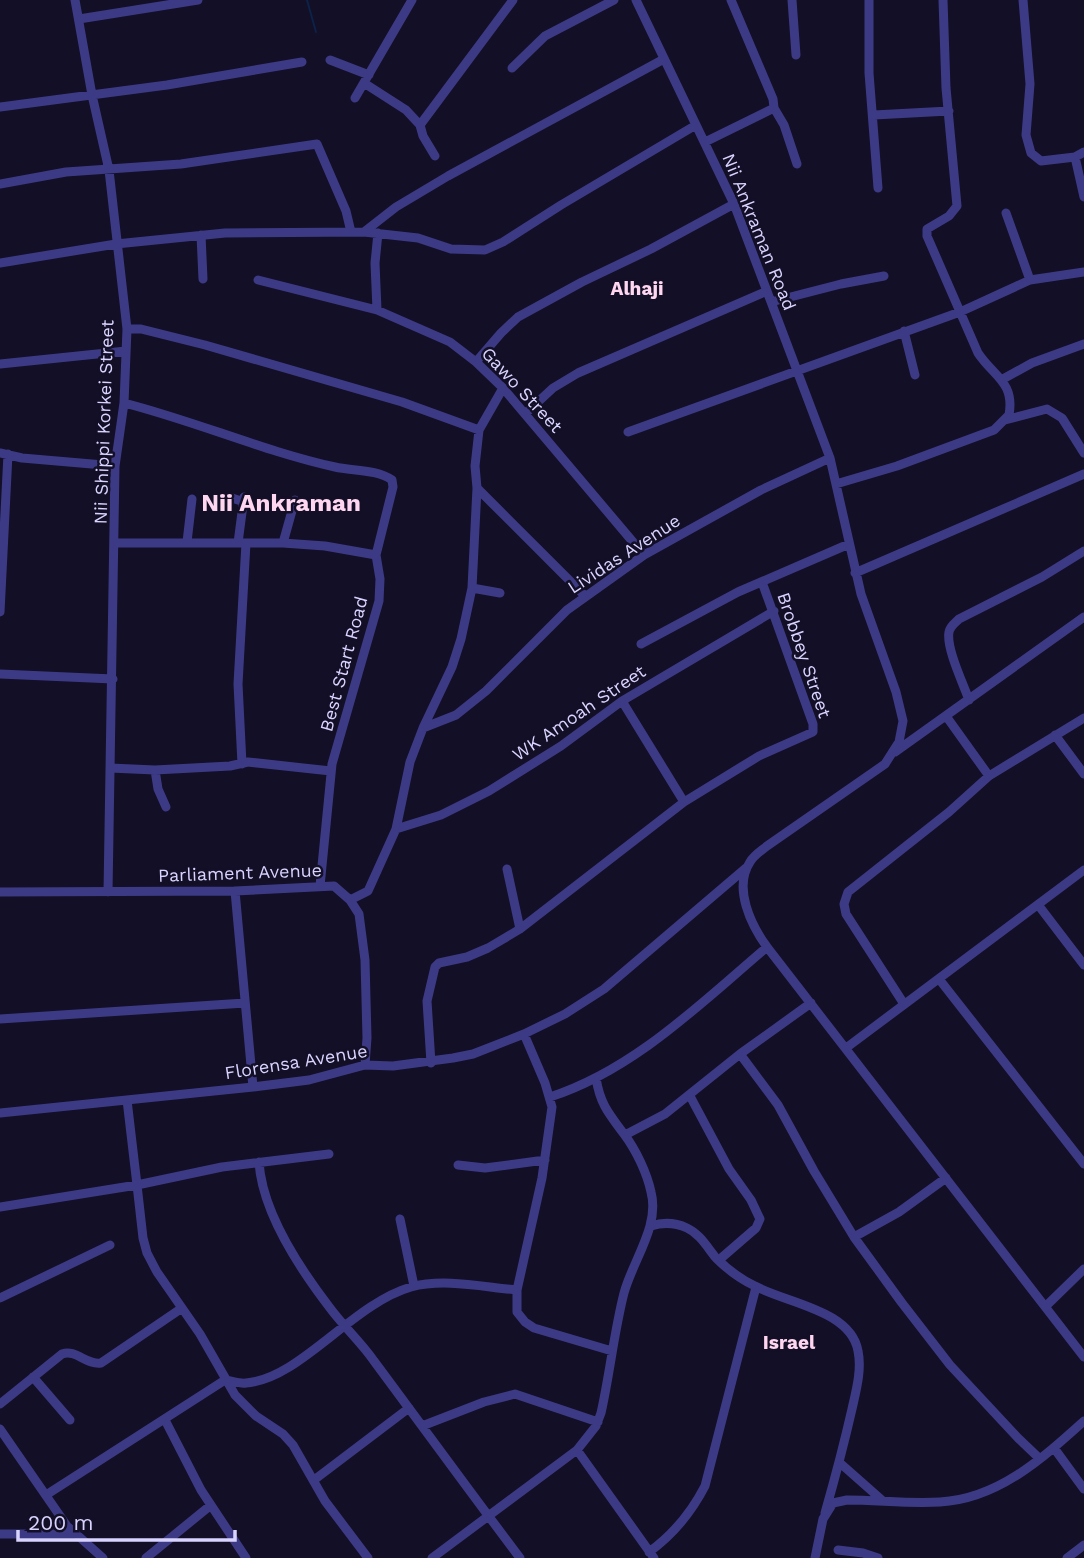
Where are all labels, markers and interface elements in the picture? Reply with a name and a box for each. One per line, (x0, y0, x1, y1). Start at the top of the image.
street label: Nii Ankraman Road (718, 150, 801, 313)
district label: Alhaji (611, 277, 663, 300)
street label: Nii Shippi Korkei Street (89, 319, 118, 525)
street label: Gawo Street (478, 343, 567, 437)
district label: Nii Ankraman (201, 489, 361, 517)
street label: Lividas Avenue (564, 509, 684, 598)
street label: Brobbey Street (773, 589, 836, 721)
street label: Best Start Road (315, 594, 372, 734)
street label: WK Amoah Street (508, 660, 650, 765)
street label: Parliament Avenue (158, 859, 322, 886)
street label: Florensa Avenue (223, 1040, 369, 1083)
district label: Israel (763, 1331, 816, 1354)
scale bar (18, 1498, 234, 1542)
text: 200 m (28, 1510, 94, 1535)

